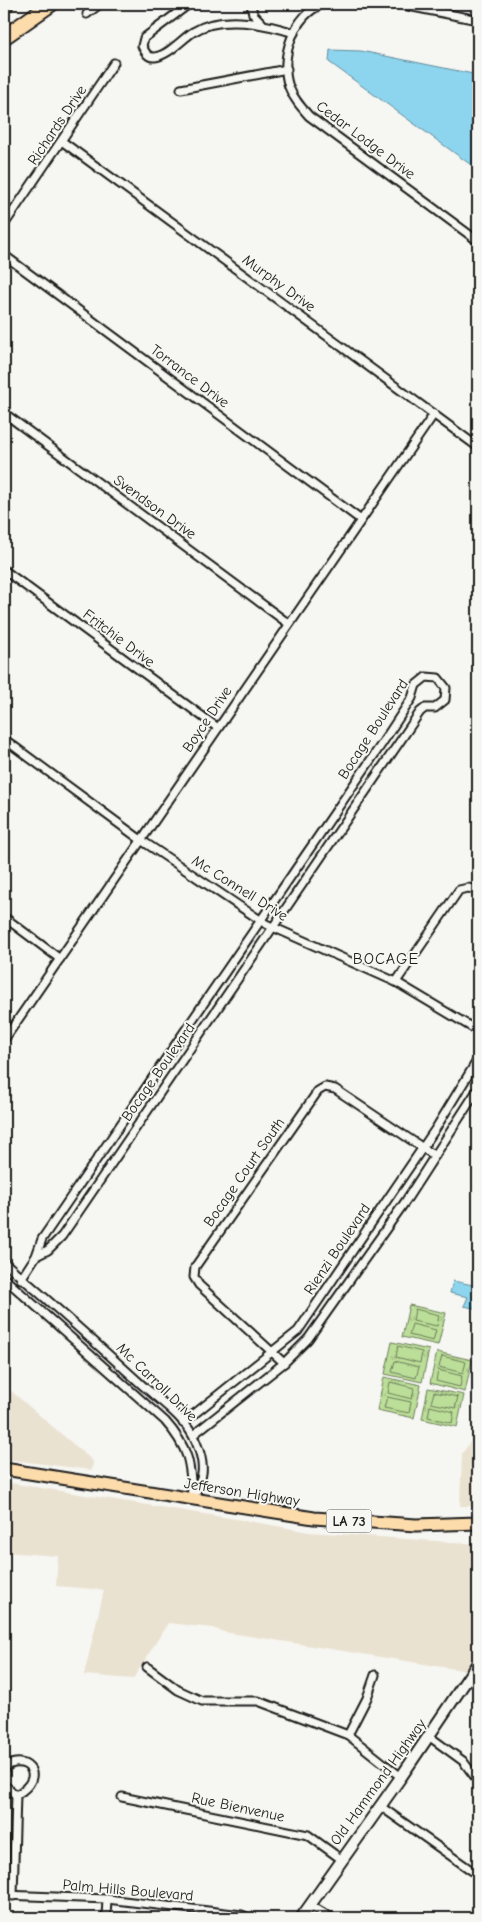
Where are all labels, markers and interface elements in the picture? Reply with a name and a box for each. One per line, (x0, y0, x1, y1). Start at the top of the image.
street label: Richards Drive (24, 81, 91, 168)
street label: Cedar Lodge Drive (313, 97, 419, 183)
street label: Murphy Drive (239, 250, 320, 316)
street label: Torrance Drive (147, 341, 233, 412)
street label: Svendson Drive (110, 471, 200, 543)
street label: Fritchie Drive (79, 605, 159, 671)
street label: Bocage Boulevard (334, 676, 412, 782)
street label: Boyce Drive (178, 682, 236, 755)
street label: Mc Connell Drive (189, 851, 292, 925)
district label: BOCAGE (353, 950, 419, 968)
street label: Bocage Boulevard (117, 1020, 199, 1124)
street label: Bocage Court South (200, 1114, 288, 1230)
street label: Rienzi Boulevard (300, 1200, 374, 1298)
street label: Mc Carroll Drive (113, 1339, 201, 1425)
street label: Jefferson Highway (183, 1474, 301, 1510)
road number: LA 73 (326, 1510, 372, 1532)
street label: Old Hammond Highway (326, 1715, 430, 1849)
street label: Rue Bienvenue (190, 1788, 287, 1826)
street label: Palm Hills Boulevard (62, 1875, 194, 1905)

